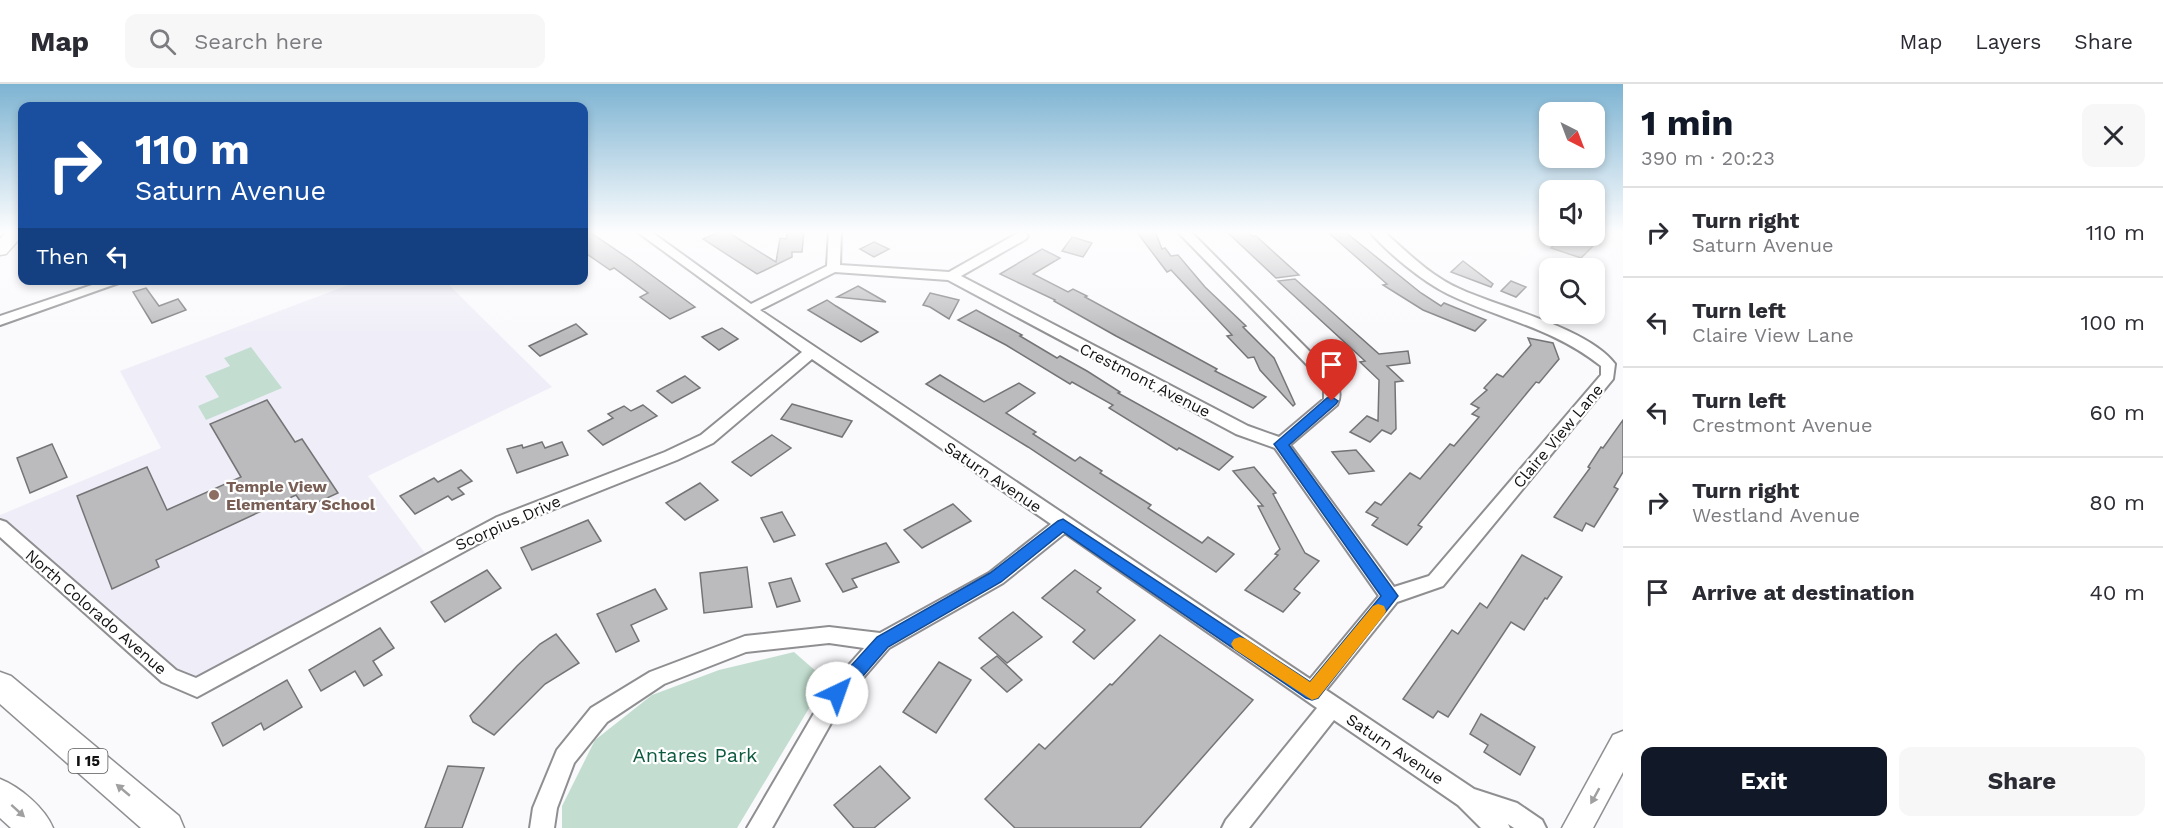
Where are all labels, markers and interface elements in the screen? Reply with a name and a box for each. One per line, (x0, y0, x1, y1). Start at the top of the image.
search box (125, 14, 545, 68)
text: Map (30, 25, 89, 58)
icon: search (146, 25, 179, 58)
text: Search here (194, 29, 323, 54)
text: Map (1899, 29, 1942, 54)
text: Layers (1975, 29, 2041, 54)
text: Share (2074, 29, 2133, 54)
north arrow (1539, 102, 1605, 168)
map controls (1539, 102, 1605, 324)
text: 1 min (1641, 102, 1733, 144)
button: close (2082, 104, 2145, 167)
text: 110 m (135, 125, 250, 174)
icon: right (36, 126, 114, 204)
text: 390 m · 20:23 (1641, 146, 1775, 170)
text: Saturn Avenue (135, 175, 326, 207)
button: sound (1539, 180, 1605, 246)
text: Turn right (1692, 208, 1799, 233)
icon: right (1641, 216, 1674, 249)
text: 110 m (2086, 220, 2145, 245)
text: Saturn Avenue (1692, 233, 1834, 257)
icon: left (101, 240, 134, 273)
text: Then (36, 244, 89, 269)
button: search (1539, 258, 1605, 324)
text: Turn left (1692, 298, 1786, 323)
icon: left (1641, 306, 1674, 339)
text: 100 m (2081, 310, 2145, 335)
text: Claire View Lane (1692, 323, 1854, 347)
street label: Crestmont Avenue (1076, 339, 1214, 421)
pin (1306, 339, 1357, 401)
icon: arrive (1315, 348, 1348, 381)
street label: Claire View Lane (1509, 380, 1607, 492)
text: Turn left (1692, 388, 1786, 413)
icon: left (1641, 396, 1674, 429)
text: 60 m (2089, 400, 2145, 425)
text: Crestmont Avenue (1692, 413, 1872, 437)
street label: Saturn Avenue (941, 437, 1045, 517)
place label: Temple View Elementary School (226, 477, 376, 514)
text: Turn right (1692, 478, 1799, 503)
icon: right (1641, 486, 1674, 519)
marker: Temple View Elementary School (207, 488, 221, 502)
text: 80 m (2089, 490, 2145, 515)
street label: Scorpius Drive (452, 491, 564, 555)
text: Westland Avenue (1692, 503, 1860, 527)
street label: North Colorado Avenue (22, 546, 170, 678)
icon: arrive (1641, 576, 1674, 609)
text: Arrive at destination (1692, 580, 1915, 605)
text: 40 m (2089, 580, 2145, 605)
position arrow (805, 661, 869, 725)
street label: Saturn Avenue (1343, 709, 1447, 789)
park label: Antares Park (633, 743, 757, 767)
button: Exit (1641, 747, 1887, 816)
button: Share (1899, 747, 2145, 816)
road number: I 15 (68, 749, 107, 773)
one-way arrow (116, 784, 131, 797)
one-way arrow (1590, 788, 1600, 805)
one-way arrow (11, 804, 25, 818)

